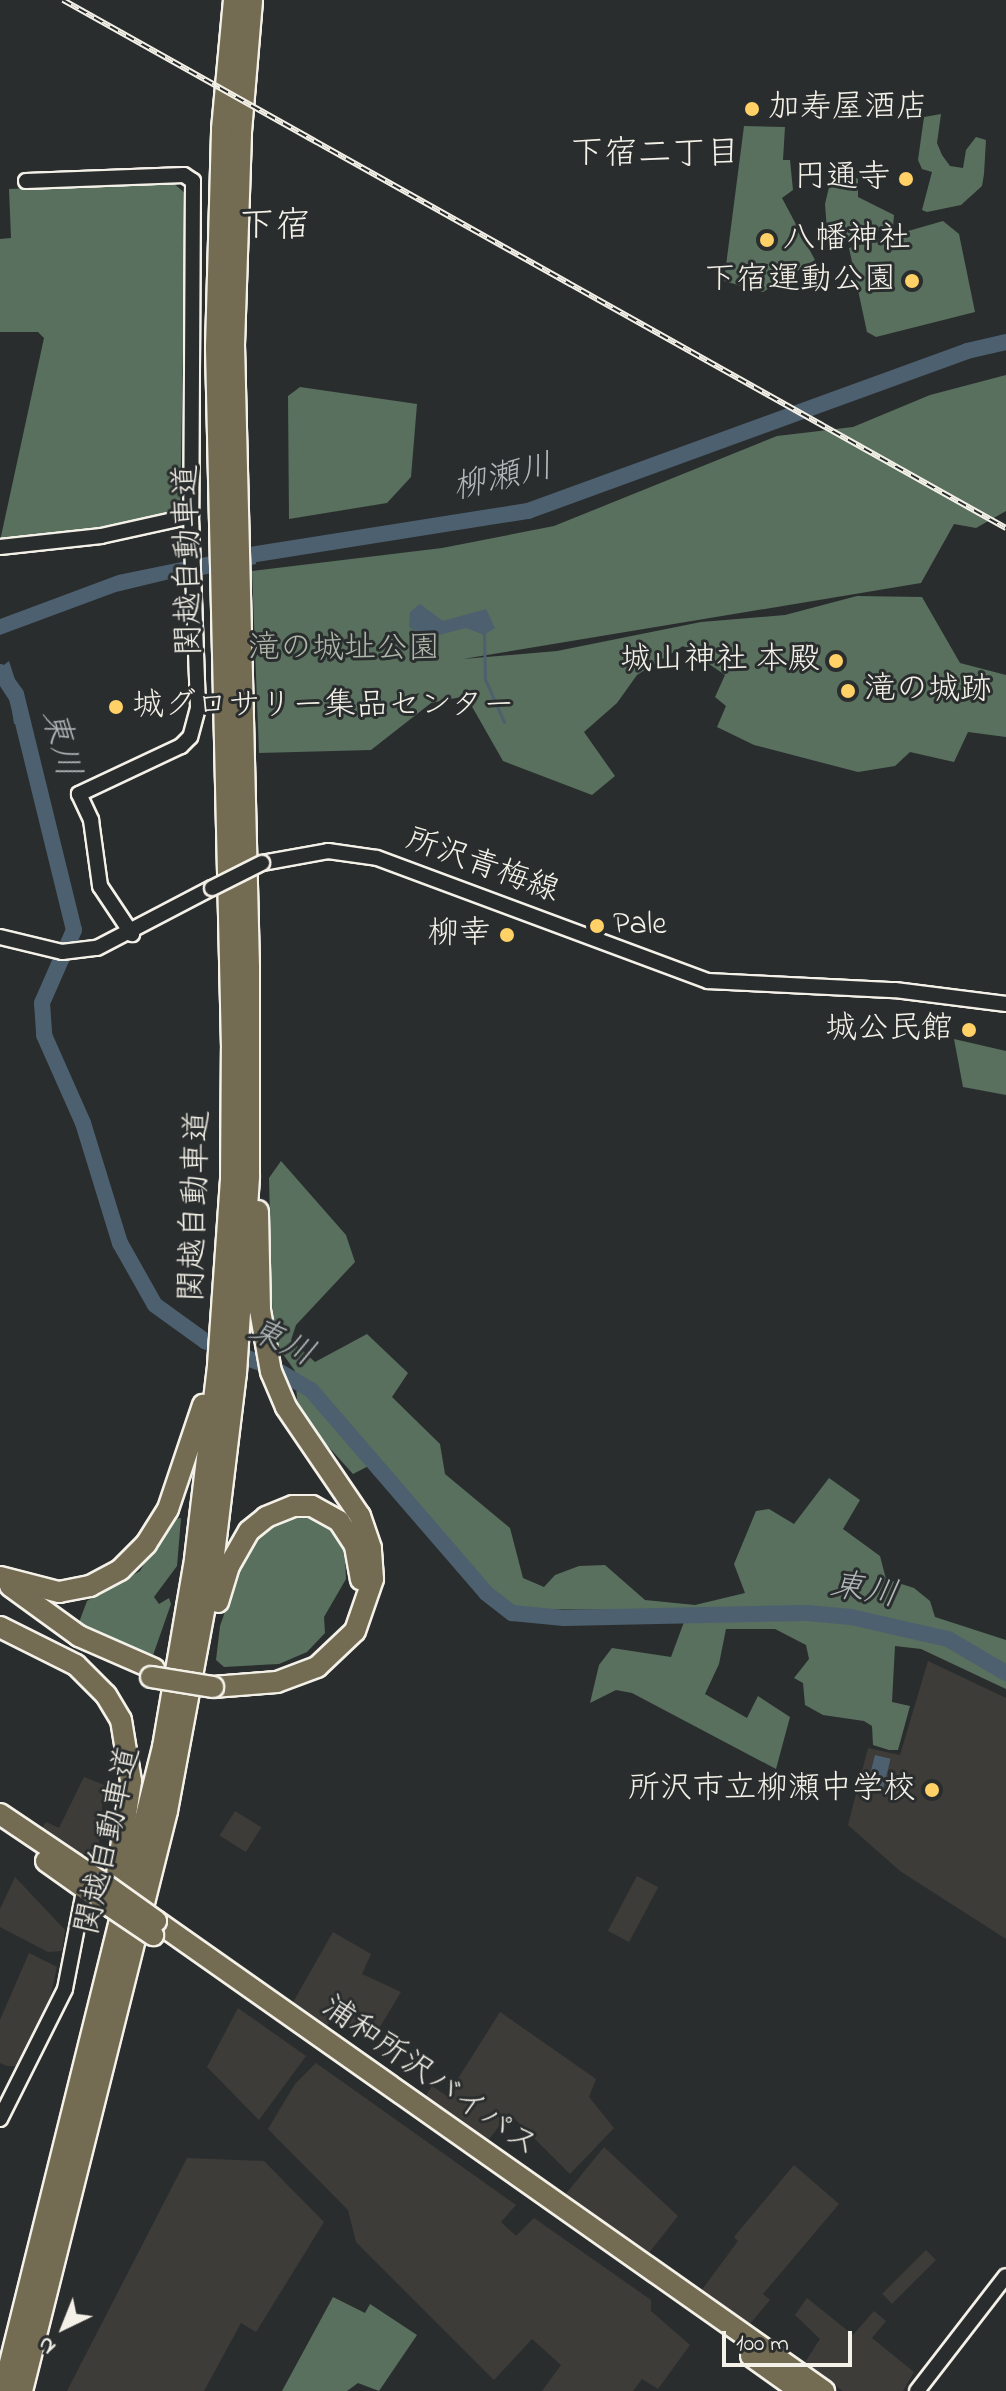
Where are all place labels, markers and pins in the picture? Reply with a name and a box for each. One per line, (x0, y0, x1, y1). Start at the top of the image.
place label: 加寿屋酒店 (768, 90, 928, 128)
marker: 加寿屋酒店 (743, 100, 761, 118)
place label: 円通寺 (794, 160, 890, 198)
marker: 円通寺 (897, 170, 915, 188)
place label: 八幡神社 (783, 221, 911, 259)
marker: 八幡神社 (758, 231, 776, 249)
place label: 下宿運動公園 (704, 262, 896, 300)
marker: 下宿運動公園 (903, 272, 921, 290)
place label: 城山神社 本殿 (620, 642, 820, 680)
marker: 城山神社 本殿 (827, 652, 845, 670)
place label: 滝の城跡 (864, 672, 992, 710)
marker: 滝の城跡 (839, 682, 857, 700)
place label: 城グロサリー集品センター (132, 688, 516, 726)
marker: 城グロサリー集品センター (107, 698, 125, 716)
place label: Pale (613, 907, 667, 945)
place label: 柳幸 (427, 916, 491, 954)
marker: Pale (588, 917, 606, 935)
marker: 柳幸 (498, 926, 516, 944)
place label: 城公民館 (825, 1011, 953, 1049)
marker: 城公民館 (960, 1021, 978, 1039)
place label: 所沢市立柳瀬中学校 (628, 1771, 916, 1809)
marker: 所沢市立柳瀬中学校 (923, 1781, 941, 1799)

